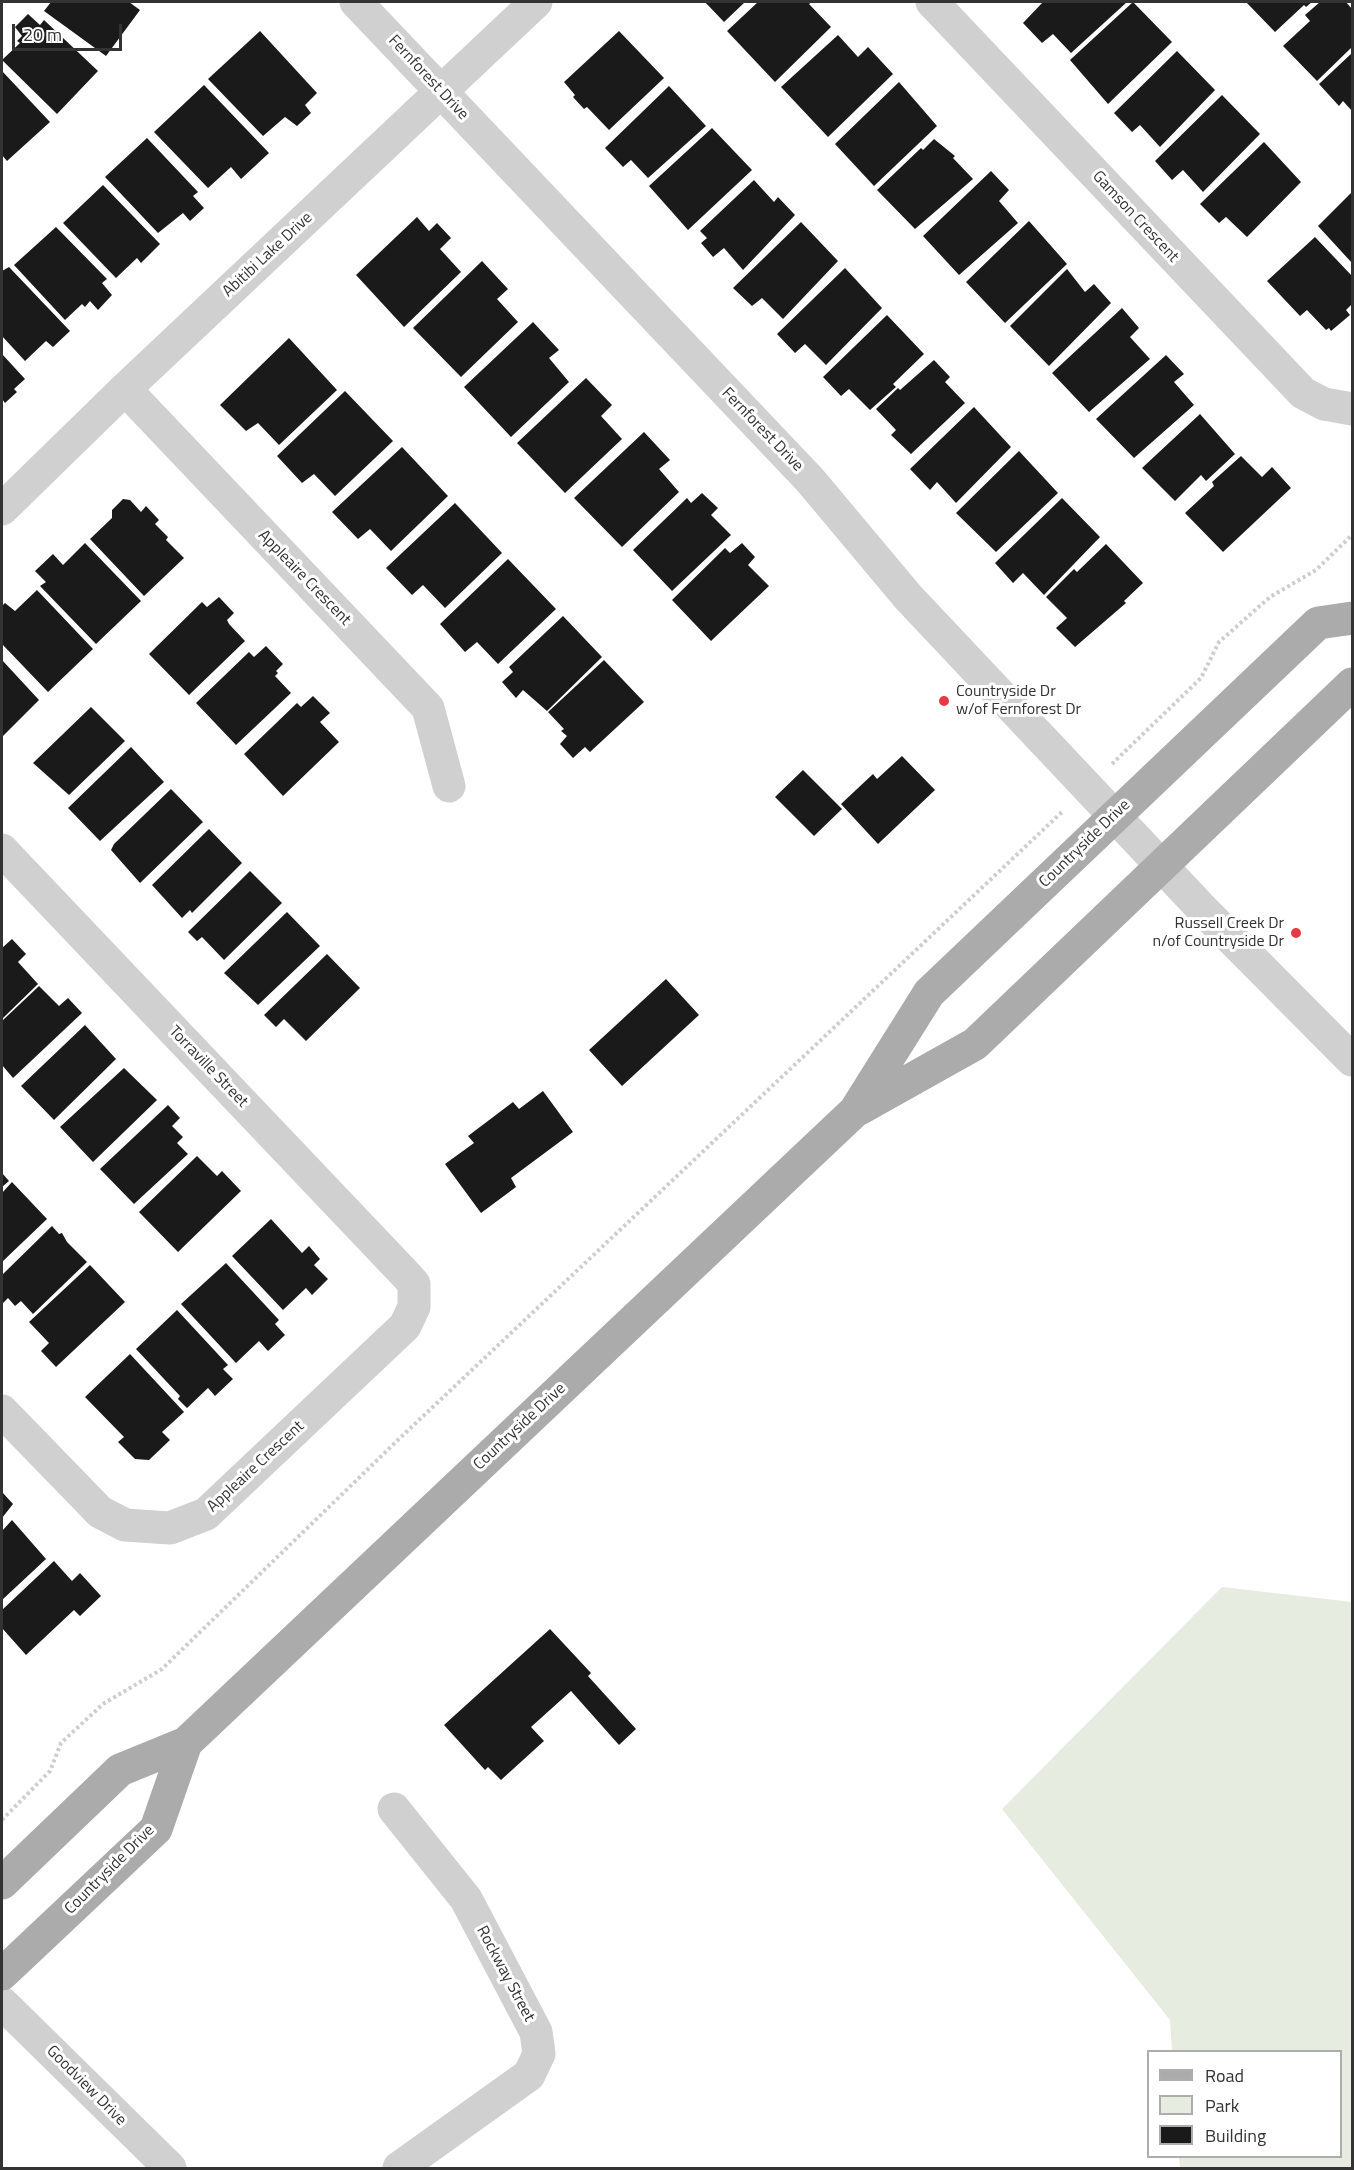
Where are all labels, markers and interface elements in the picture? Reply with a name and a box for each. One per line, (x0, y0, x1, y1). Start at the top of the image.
scale bar (15, 12, 124, 50)
text: 20 m (23, 21, 62, 48)
street label: Fernforest Drive (384, 32, 472, 124)
street label: Gamson Crescent (1088, 167, 1182, 267)
street label: Abitibi Lake Drive (219, 209, 317, 301)
street label: Fernforest Drive (717, 384, 807, 476)
street label: Appleaire Crescent (254, 526, 354, 630)
place label: Countryside Dr w/of Fernforest Dr (956, 682, 1081, 720)
marker: Countryside Dr w/of Fernforest Dr (937, 694, 951, 708)
street label: Countryside Drive (1036, 796, 1134, 892)
place label: Russell Creek Dr n/of Countryside Dr (1152, 914, 1284, 952)
marker: Russell Creek Dr n/of Countryside Dr (1289, 926, 1303, 940)
street label: Torraville Street (164, 1022, 252, 1112)
street label: Countryside Drive (470, 1379, 570, 1475)
street label: Appleaire Crescent (204, 1417, 308, 1517)
street label: Countryside Drive (61, 1821, 159, 1919)
street label: Rockway Street (472, 1923, 538, 2025)
street label: Goodview Drive (42, 2042, 130, 2130)
legend (1147, 2050, 1342, 2158)
text: Road (1205, 2062, 1244, 2089)
text: Park (1205, 2092, 1239, 2119)
text: Building (1205, 2122, 1266, 2149)

